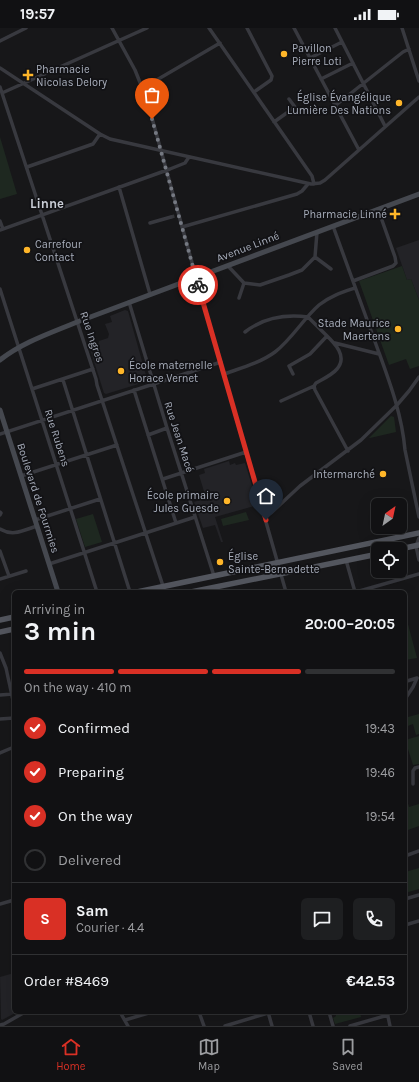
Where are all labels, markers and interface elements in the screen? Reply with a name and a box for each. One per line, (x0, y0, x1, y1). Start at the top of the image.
text: 19:57 (20, 5, 55, 23)
place label: Pavillon Pierre Loti (292, 42, 342, 68)
marker: Pavillon Pierre Loti (279, 49, 289, 59)
place label: Pharmacie Nicolas Delory (36, 63, 107, 89)
marker: Pharmacie Nicolas Delory (23, 70, 33, 80)
pin (135, 78, 169, 119)
icon: bag (141, 84, 163, 106)
place label: Église Évangélique Lumière Des Nations (287, 89, 391, 117)
marker: Église Évangélique Lumière Des Nations (394, 98, 404, 108)
district label: Linne (30, 196, 64, 211)
place label: Pharmacie Linné (303, 208, 387, 221)
marker: Pharmacie Linné (390, 209, 400, 219)
street label: Avenue Linné (215, 229, 282, 265)
place label: Carrefour Contact (35, 238, 82, 264)
marker: Carrefour Contact (22, 245, 32, 255)
courier (178, 265, 218, 305)
icon: bike (187, 274, 209, 296)
street label: Rue Ingres (77, 310, 107, 364)
place label: Stade Maurice Maertens (318, 317, 390, 343)
marker: Stade Maurice Maertens (393, 324, 403, 334)
place label: École maternelle Horace Vernet (129, 357, 213, 385)
marker: École maternelle Horace Vernet (116, 366, 126, 376)
street label: Rue Jean Macé (161, 400, 197, 474)
street label: Rue Rubens (42, 408, 72, 469)
street label: Boulevard de Fourmies (14, 441, 62, 555)
place label: Intermarché (313, 468, 375, 481)
marker: Intermarché (378, 469, 388, 479)
pin (249, 479, 283, 520)
icon: home (255, 485, 277, 507)
place label: École primaire Jules Guesde (147, 487, 219, 515)
marker: École primaire Jules Guesde (222, 496, 232, 506)
north arrow (371, 498, 407, 534)
map controls (371, 498, 407, 578)
button: locate (371, 542, 407, 578)
place label: Église Sainte-Bernadette (228, 548, 320, 576)
marker: Église Sainte-Bernadette (215, 557, 225, 567)
text: Arriving in (24, 602, 85, 617)
text: 20:00–20:05 (305, 615, 395, 633)
text: 3 min (24, 616, 96, 647)
text: On the way · 410 m (24, 680, 131, 695)
icon: check (24, 717, 46, 739)
text: Confirmed (58, 719, 130, 737)
text: 19:43 (365, 721, 395, 736)
icon: check (24, 761, 46, 783)
text: Preparing (58, 763, 124, 781)
text: 19:46 (365, 765, 395, 780)
icon: check (24, 805, 46, 827)
text: On the way (58, 807, 132, 825)
text: 19:54 (366, 809, 395, 824)
text: Delivered (58, 851, 122, 869)
button: chat (301, 898, 343, 940)
button: phone (353, 898, 395, 940)
text: Sam (76, 902, 109, 920)
text: S (40, 910, 50, 928)
text: Courier · 4.4 (76, 920, 144, 935)
text: Order #8469 (24, 972, 109, 990)
text: €42.53 (346, 972, 395, 990)
tab: Home (56, 1036, 86, 1073)
tab: Map (198, 1036, 220, 1073)
tab: Saved (332, 1036, 363, 1073)

